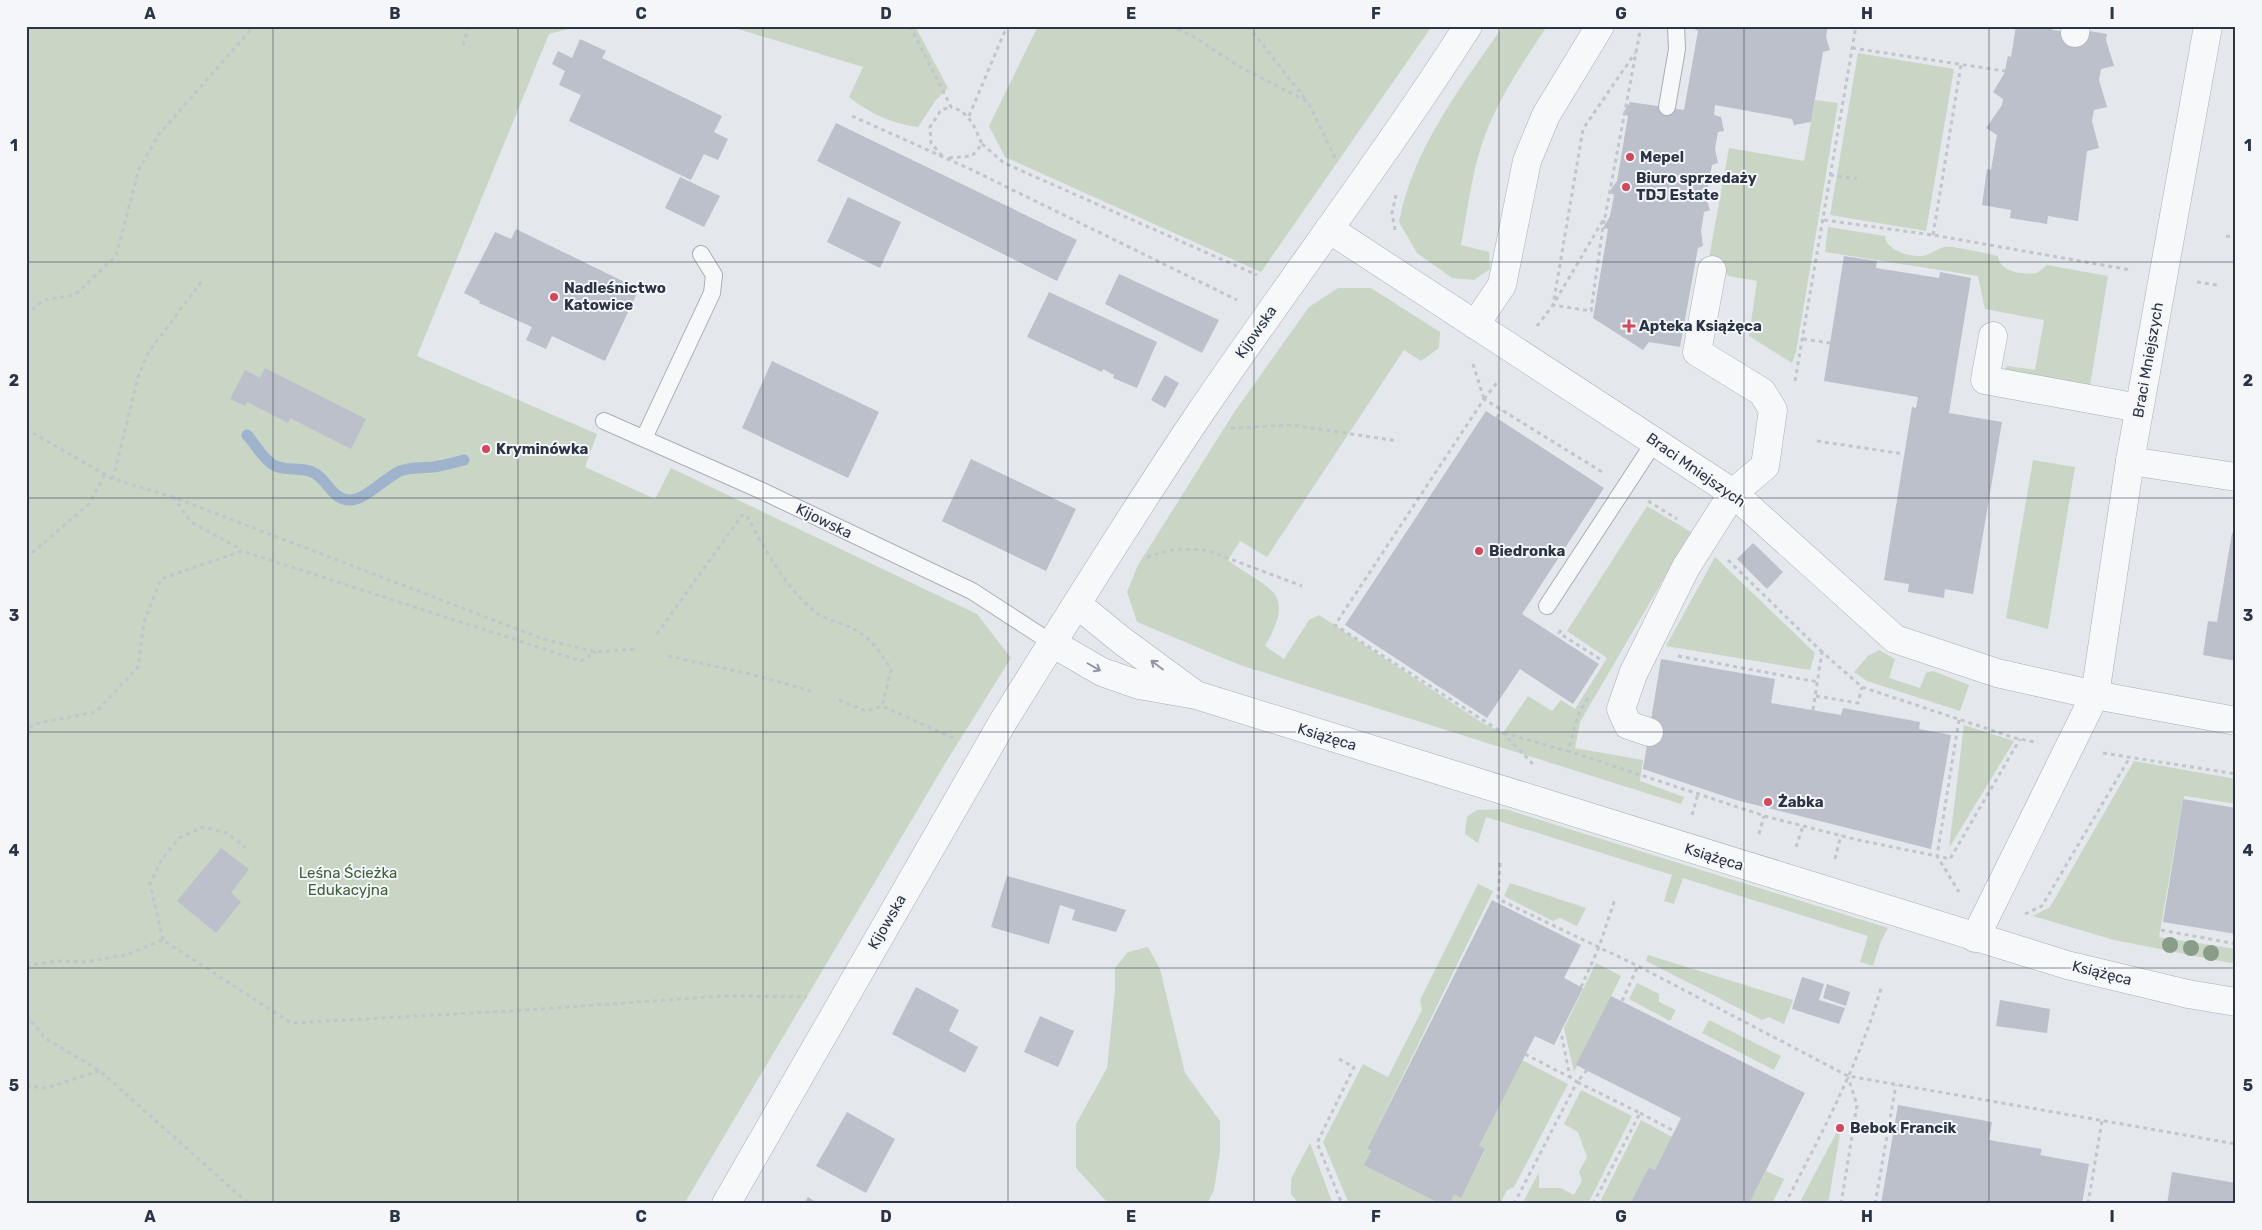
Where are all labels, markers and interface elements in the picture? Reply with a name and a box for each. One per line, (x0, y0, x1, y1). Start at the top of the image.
text: A (144, 4, 156, 23)
text: B (389, 4, 401, 23)
text: C (635, 4, 647, 23)
text: D (880, 4, 892, 23)
text: E (1126, 4, 1136, 23)
text: F (1371, 4, 1381, 23)
text: G (1615, 4, 1627, 23)
text: H (1861, 4, 1873, 23)
text: I (2109, 4, 2115, 23)
text: 1 (10, 136, 18, 155)
text: 1 (2244, 136, 2252, 155)
place label: Mepel (1640, 148, 1684, 166)
marker: Mepel (1624, 151, 1636, 163)
place label: Biuro sprzedaży TDJ Estate (1636, 169, 1757, 204)
marker: Biuro sprzedaży TDJ Estate (1620, 181, 1632, 193)
place label: Nadleśnictwo Katowice (564, 279, 666, 314)
marker: Nadleśnictwo Katowice (548, 291, 560, 303)
street label: Braci Mniejszych (2129, 301, 2167, 419)
street label: Kijowska (1231, 302, 1281, 362)
place label: Apteka Książęca (1639, 317, 1762, 335)
marker: Apteka Książęca (1623, 320, 1635, 332)
text: 2 (9, 371, 19, 390)
text: 2 (2243, 371, 2253, 390)
street label: Braci Mniejszych (1643, 429, 1749, 511)
place label: Kryminówka (496, 440, 589, 458)
marker: Kryminówka (480, 443, 492, 455)
street label: Kijowska (793, 500, 855, 542)
place label: Biedronka (1489, 542, 1565, 560)
marker: Biedronka (1473, 545, 1485, 557)
text: 3 (9, 606, 19, 625)
text: 3 (2243, 606, 2253, 625)
one-way arrow (1150, 660, 1164, 670)
one-way arrow (1086, 663, 1100, 673)
street label: Książęca (1295, 719, 1359, 755)
place label: Żabka (1778, 793, 1824, 811)
marker: Żabka (1762, 796, 1774, 808)
street label: Książęca (1682, 839, 1746, 875)
text: 4 (9, 841, 20, 860)
text: 4 (2243, 841, 2254, 860)
park label: Leśna Ścieżka Edukacyjna (299, 864, 397, 899)
street label: Kijowska (864, 891, 910, 953)
street label: Książęca (2070, 957, 2134, 989)
text: 5 (9, 1076, 19, 1095)
text: 5 (2243, 1076, 2253, 1095)
place label: Bebok Francik (1850, 1119, 1956, 1137)
marker: Bebok Francik (1834, 1122, 1846, 1134)
text: A (144, 1207, 156, 1226)
text: B (389, 1207, 401, 1226)
text: C (635, 1207, 647, 1226)
text: D (880, 1207, 892, 1226)
text: E (1126, 1207, 1136, 1226)
text: F (1371, 1207, 1381, 1226)
text: G (1615, 1207, 1627, 1226)
text: H (1861, 1207, 1873, 1226)
text: I (2109, 1207, 2115, 1226)

